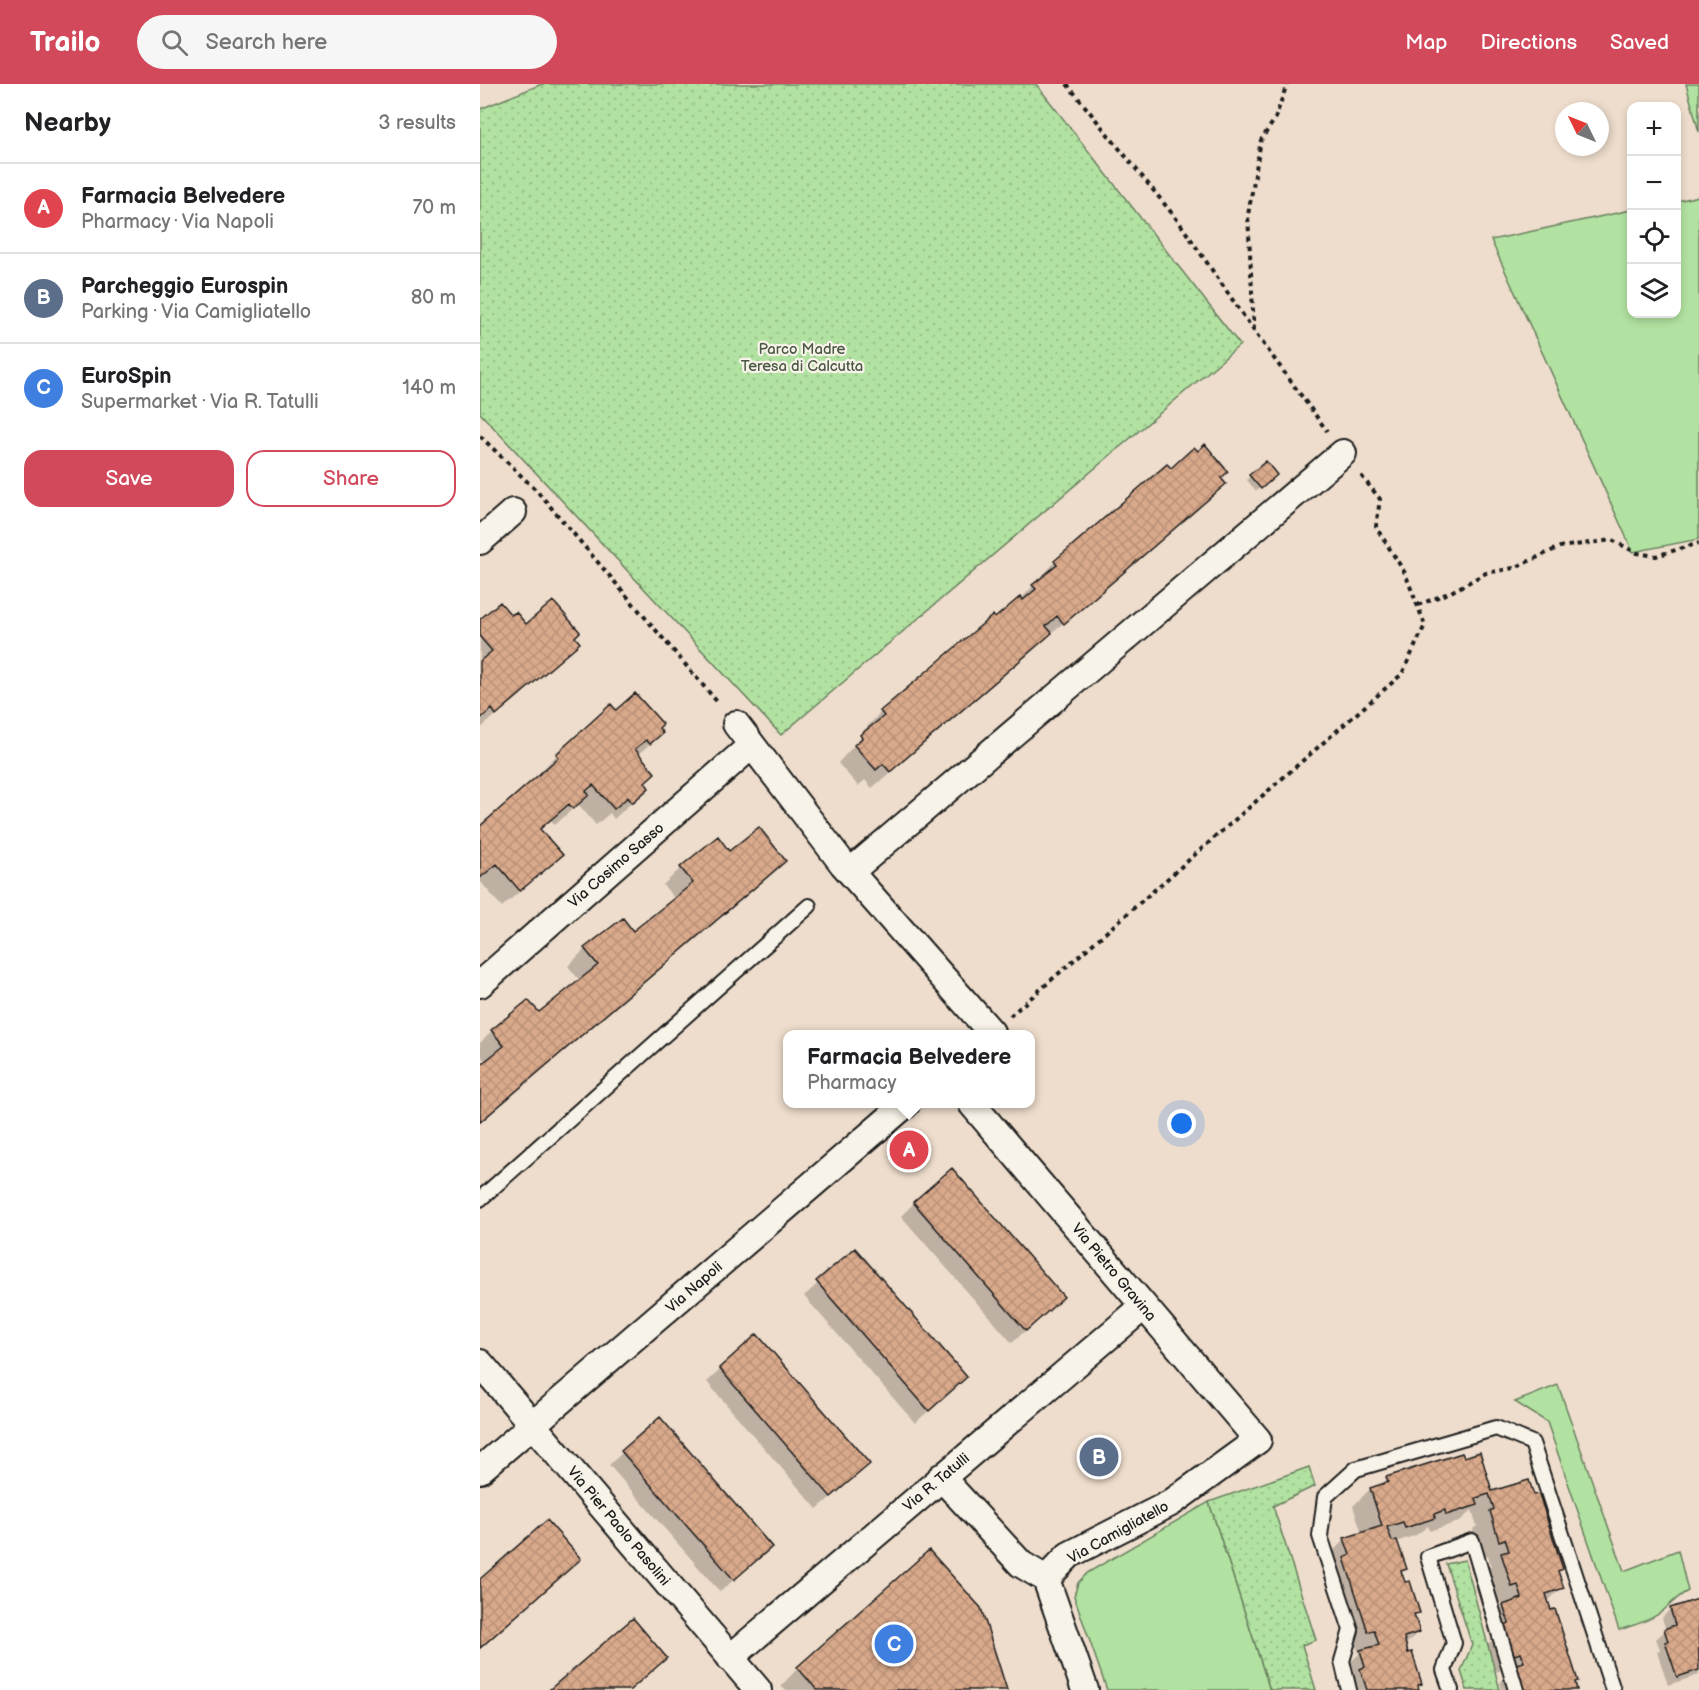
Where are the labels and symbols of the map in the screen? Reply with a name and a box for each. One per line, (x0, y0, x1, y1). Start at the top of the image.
north arrow (1555, 102, 1609, 156)
park label: Parco Madre Teresa di Calcutta (741, 340, 863, 376)
street label: Via Cosimo Sasso (564, 818, 668, 912)
your location (1167, 1109, 1196, 1138)
pin: A (890, 1128, 928, 1172)
street label: Via Pietro Gravina (1067, 1219, 1160, 1325)
street label: Via Napoli (662, 1258, 727, 1317)
pin: B (1080, 1434, 1118, 1480)
street label: Via R. Tatulli (899, 1449, 974, 1516)
street label: Via Pier Paolo Pasolini (563, 1463, 674, 1590)
street label: Via Camigliatello (1064, 1497, 1172, 1568)
pin: C (874, 1622, 914, 1666)

